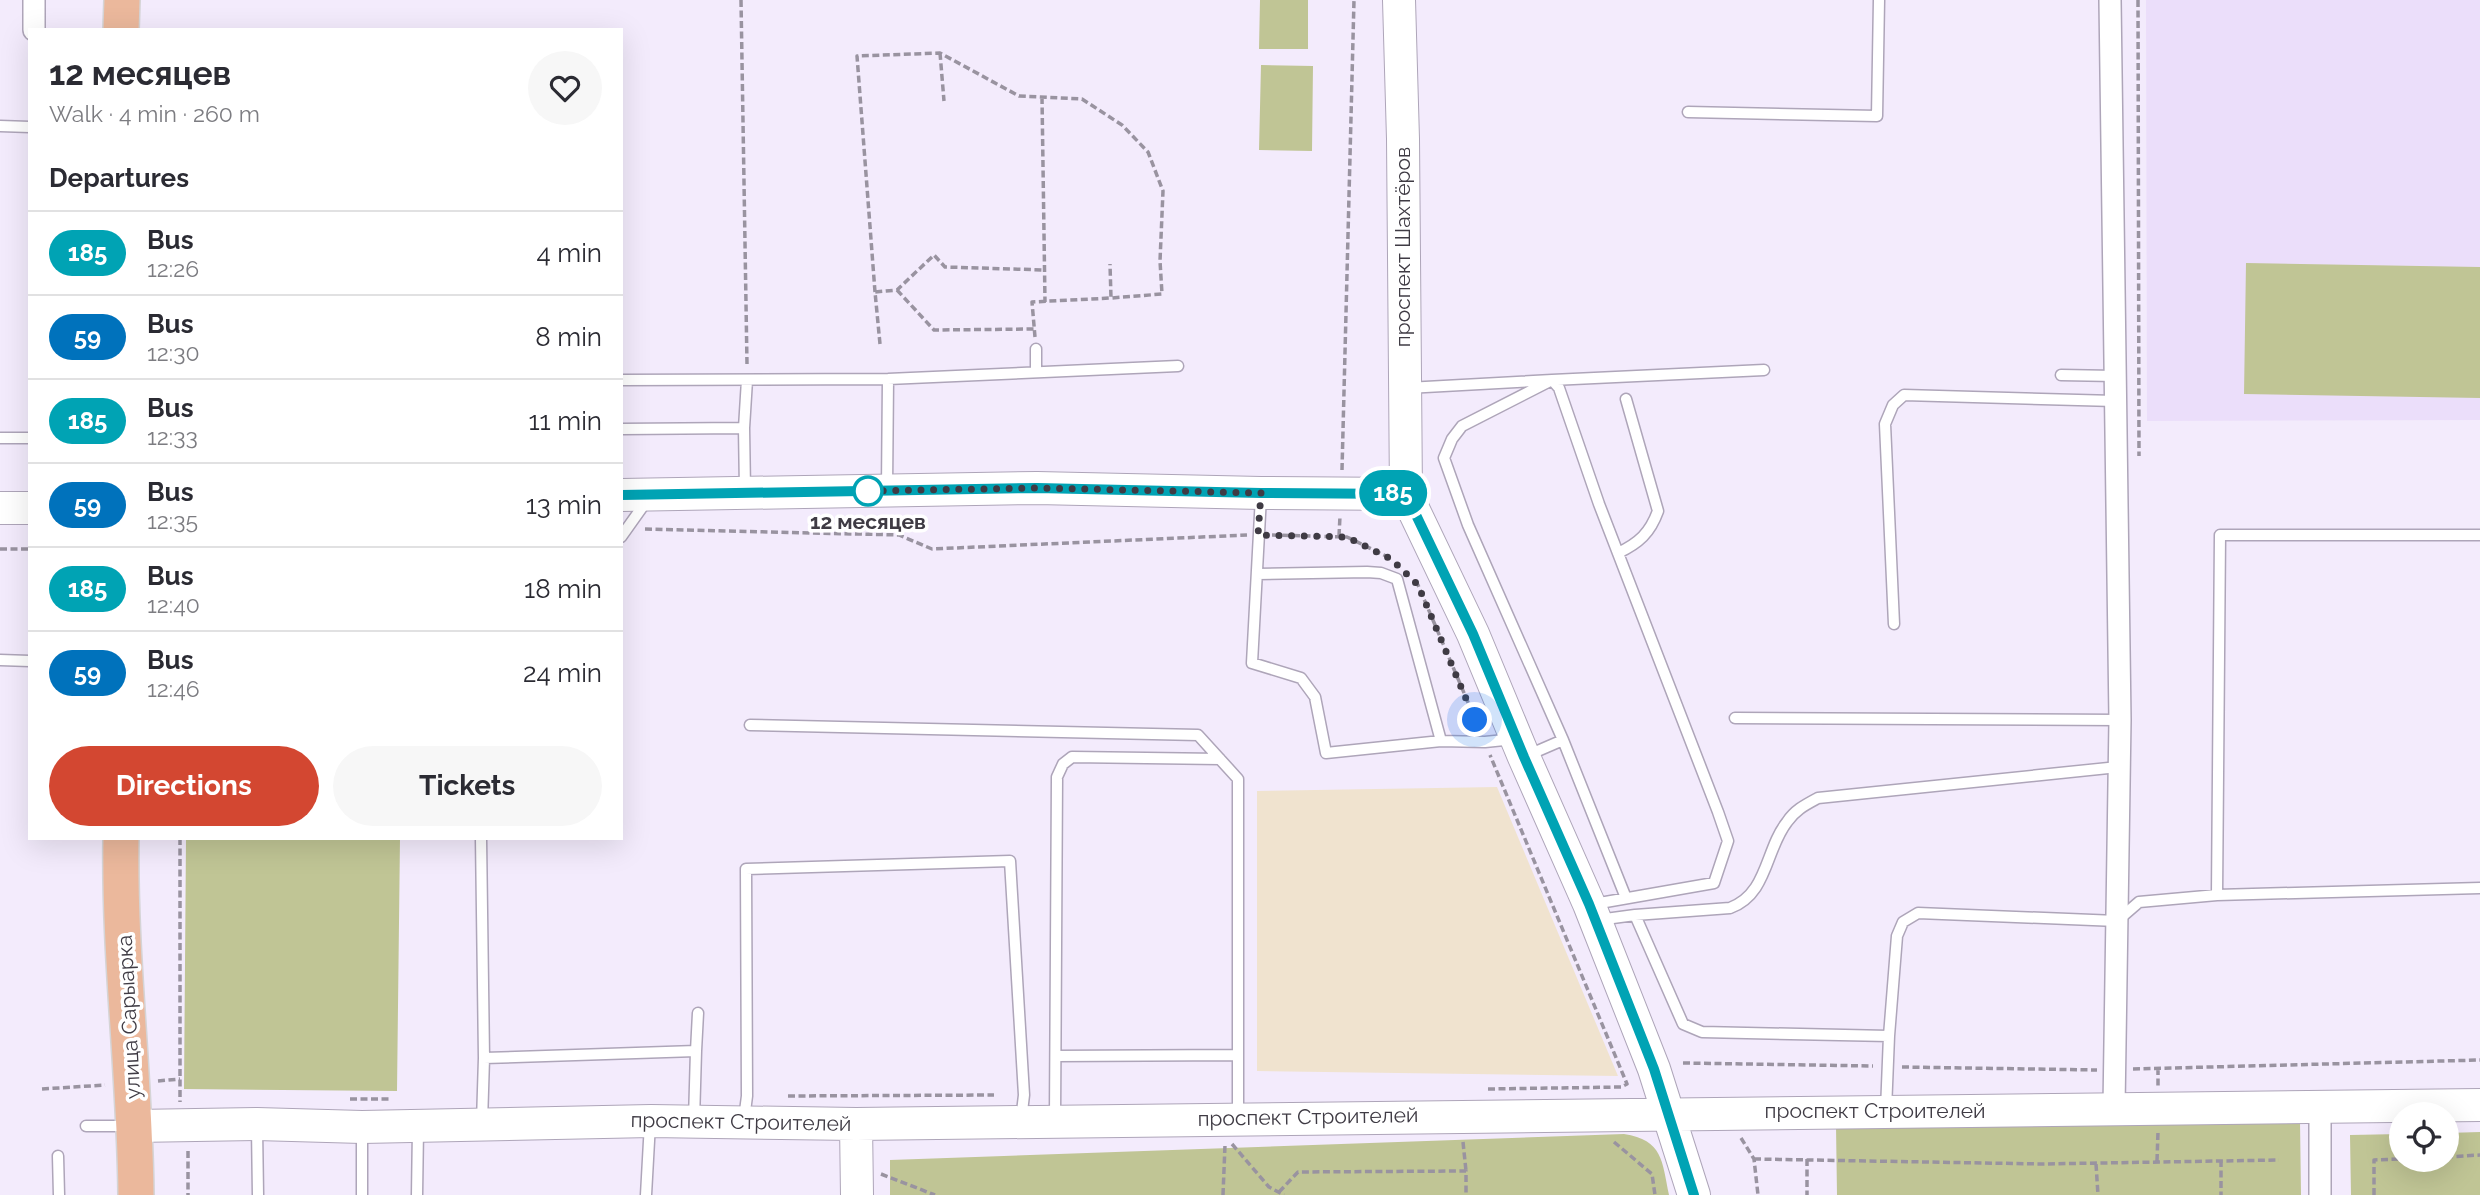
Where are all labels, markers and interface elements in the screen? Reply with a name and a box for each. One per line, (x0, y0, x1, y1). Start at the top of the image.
button: heart (528, 51, 602, 125)
text: 12 месяцев (49, 54, 231, 93)
text: Walk · 4 min · 260 m (49, 100, 260, 127)
street label: проспект Шахтёров (1390, 147, 1415, 347)
text: Departures (49, 163, 189, 193)
text: Bus (147, 225, 194, 255)
text: 185 (68, 238, 107, 267)
text: 4 min (536, 238, 602, 268)
text: 12:26 (147, 255, 199, 282)
text: Bus (147, 309, 194, 339)
text: 59 (74, 322, 101, 351)
text: 8 min (535, 322, 602, 352)
text: 12:30 (147, 339, 200, 366)
text: Bus (147, 393, 194, 423)
text: 185 (68, 406, 107, 435)
text: 11 min (528, 406, 602, 436)
text: 12:33 (147, 423, 198, 450)
line badge: 185 (1353, 470, 1433, 516)
marker: 12 месяцев (853, 476, 883, 506)
text: Bus (147, 477, 194, 507)
text: 185 (1373, 478, 1413, 507)
text: 59 (74, 490, 101, 519)
text: 13 min (526, 490, 602, 520)
text: 12:35 (147, 507, 198, 534)
place label: 12 месяцев (810, 509, 926, 534)
text: Bus (147, 561, 194, 591)
text: 185 (68, 574, 107, 603)
text: 18 min (524, 574, 602, 604)
text: 12:40 (147, 591, 200, 618)
text: Bus (147, 645, 194, 675)
text: 59 (74, 658, 101, 687)
text: 24 min (523, 658, 602, 688)
text: 12:46 (147, 675, 200, 702)
your location (1457, 702, 1492, 737)
button: Directions (49, 746, 319, 826)
button: Tickets (333, 746, 602, 826)
street label: улица Сарыарка (112, 934, 145, 1100)
street label: проспект Строителей (1765, 1098, 1985, 1123)
street label: проспект Строителей (1197, 1102, 1419, 1131)
map controls (2389, 1102, 2459, 1172)
button: locate (2389, 1102, 2459, 1172)
street label: проспект Строителей (630, 1107, 852, 1136)

